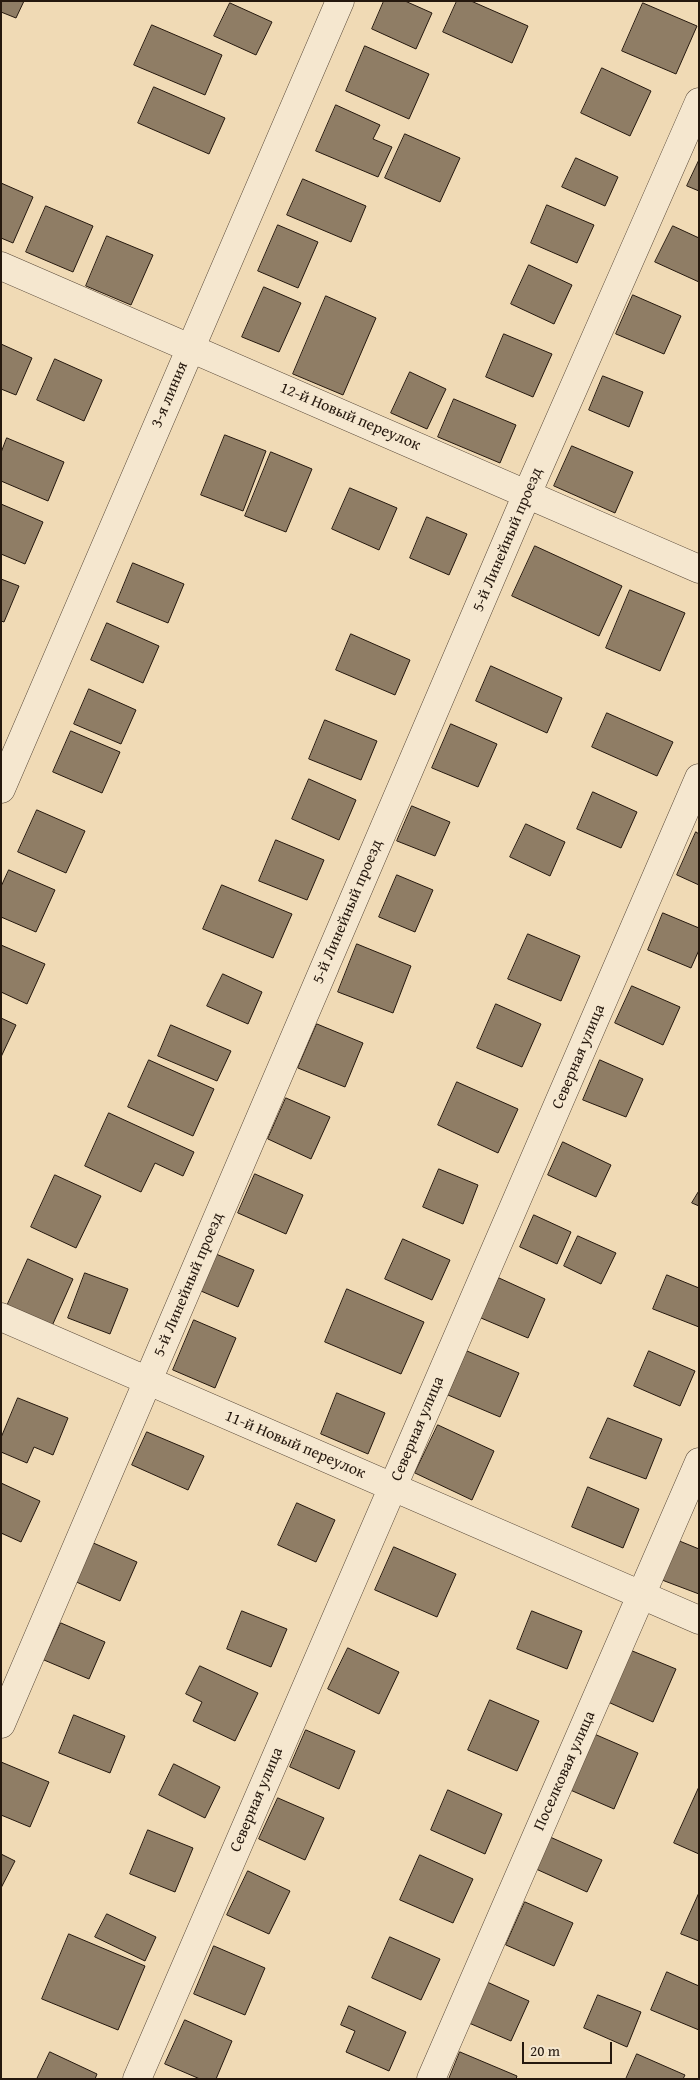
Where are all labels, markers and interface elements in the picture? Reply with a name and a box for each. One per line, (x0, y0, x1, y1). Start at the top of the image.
street label: 3-я линия (147, 359, 193, 431)
street label: 12-й Новый переулок (277, 379, 423, 455)
street label: 5-й Линейный проезд (469, 465, 547, 615)
street label: 5-й Линейный проезд (309, 837, 387, 987)
street label: Северная улица (548, 1002, 610, 1112)
street label: 5-й Линейный проезд (150, 1210, 228, 1360)
street label: Северная улица (387, 1374, 449, 1484)
street label: 11-й Новый переулок (222, 1407, 368, 1483)
street label: Поселковая улица (530, 1708, 600, 1834)
street label: Северная улица (226, 1745, 288, 1855)
scale bar (525, 2032, 615, 2064)
text: 20 m (530, 2040, 560, 2061)

